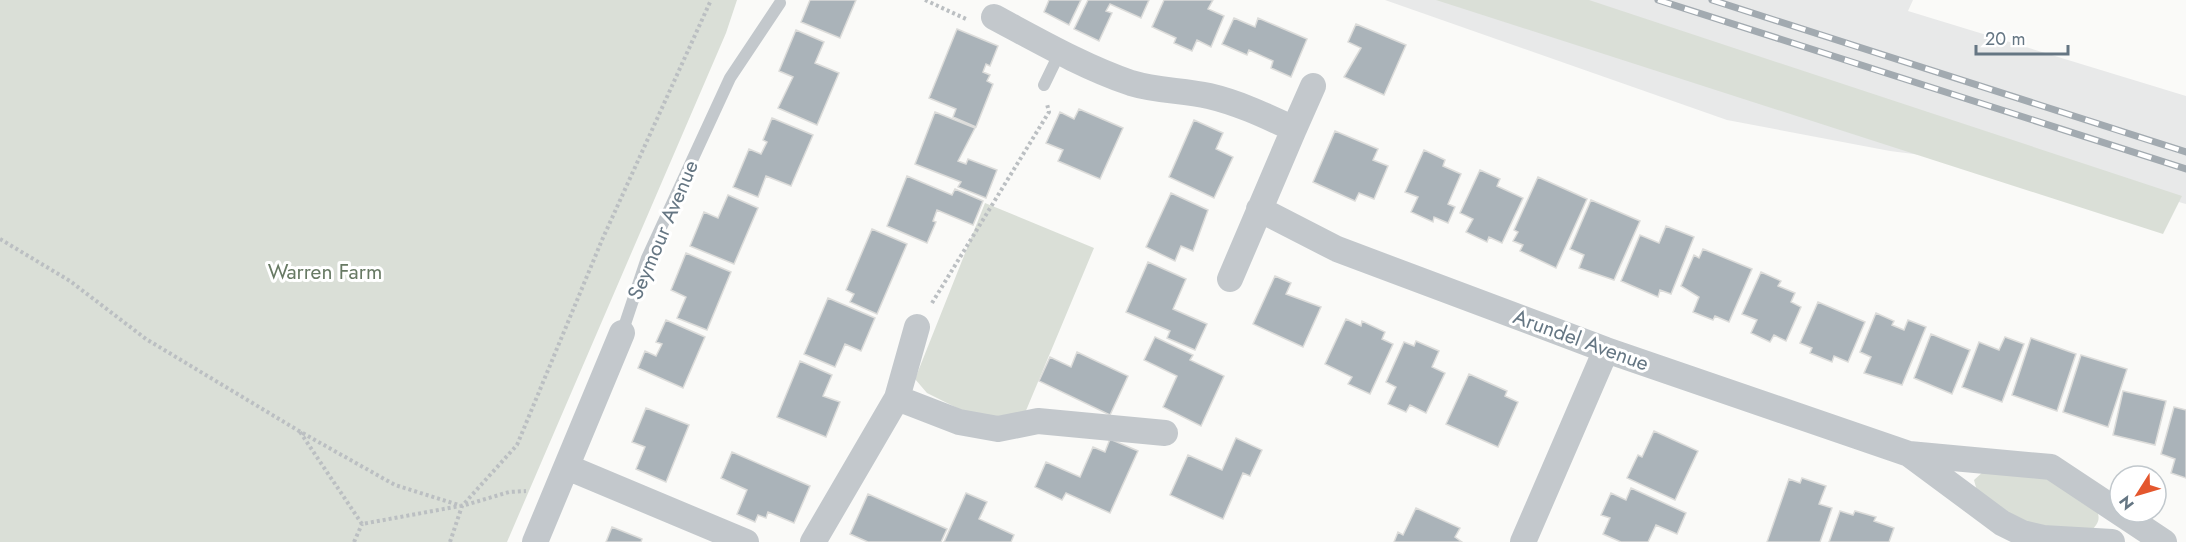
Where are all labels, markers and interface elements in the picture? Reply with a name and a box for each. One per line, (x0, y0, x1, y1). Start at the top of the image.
scale bar (1976, 18, 2068, 56)
text: 20 m (1985, 26, 2025, 52)
street label: Seymour Avenue (620, 155, 706, 304)
park label: Warren Farm (268, 257, 382, 287)
street label: Arundel Avenue (1509, 302, 1653, 379)
north arrow (2108, 464, 2168, 524)
text: N (2113, 491, 2139, 515)

